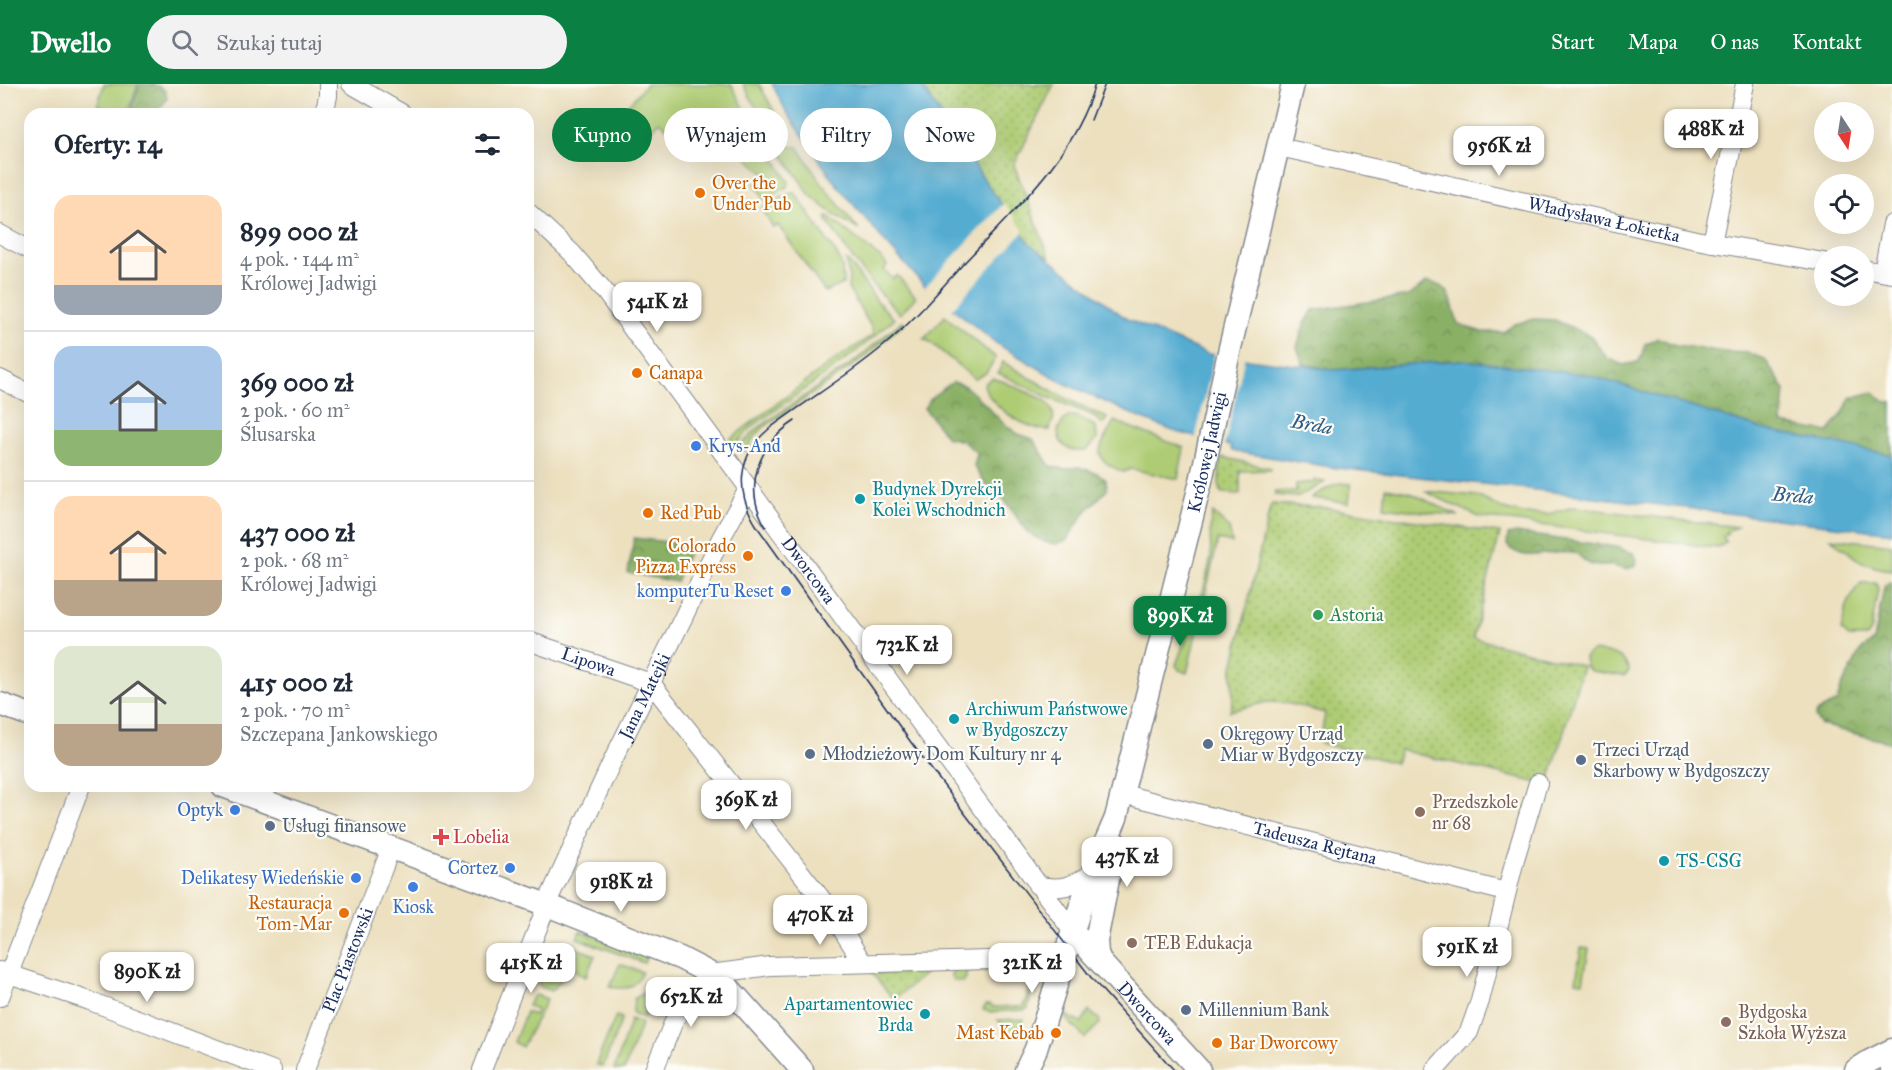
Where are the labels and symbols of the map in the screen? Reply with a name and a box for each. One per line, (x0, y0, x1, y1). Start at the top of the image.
north arrow (1814, 102, 1874, 162)
pin: 488K zł (1656, 109, 1766, 160)
pin: 956K zł (1444, 126, 1554, 177)
place label: Over the Under Pub (712, 172, 792, 215)
marker: Over the Under Pub (693, 186, 707, 200)
street label: Władysława Łokietka (1526, 192, 1682, 247)
pin: 541K zł (602, 282, 712, 333)
place label: Canapa (649, 362, 703, 384)
marker: Canapa (630, 366, 644, 380)
street label: Królowej Jadwigi (1182, 389, 1231, 515)
water label: Brda (1289, 408, 1334, 439)
place label: Krys-And (708, 435, 781, 457)
marker: Krys-And (689, 439, 703, 453)
place label: Budynek Dyrekcji Kolei Wschodnich (872, 478, 1006, 521)
water label: Brda (1770, 481, 1815, 509)
marker: Budynek Dyrekcji Kolei Wschodnich (853, 492, 867, 506)
place label: Red Pub (660, 502, 722, 524)
marker: Red Pub (641, 506, 655, 520)
street label: Dworcowa (777, 532, 841, 608)
place label: Colorado Pizza Express (636, 535, 736, 578)
marker: Colorado Pizza Express (741, 549, 755, 563)
place label: komputerTu Reset (637, 580, 775, 602)
marker: komputerTu Reset (779, 584, 793, 598)
pin: 899K zł (1125, 596, 1235, 647)
place label: Astoria (1329, 604, 1384, 626)
marker: Astoria (1311, 608, 1325, 622)
pin: 732K zł (852, 625, 962, 676)
street label: Lipowa (559, 642, 619, 681)
street label: Jana Matejki (613, 649, 675, 745)
place label: Archiwum Państwowe w Bydgoszczy (965, 698, 1128, 742)
marker: Archiwum Państwowe w Bydgoszczy (947, 712, 961, 726)
place label: Okręgowy Urząd Miar w Bydgoszczy (1220, 723, 1364, 767)
marker: Okręgowy Urząd Miar w Bydgoszczy (1201, 737, 1215, 751)
place label: Trzeci Urząd Skarbowy w Bydgoszczy (1593, 739, 1770, 783)
place label: Młodzieżowy Dom Kultury nr 4 (822, 743, 1061, 765)
marker: Młodzieżowy Dom Kultury nr 4 (803, 747, 817, 761)
marker: Trzeci Urząd Skarbowy w Bydgoszczy (1574, 753, 1588, 767)
pin: 369K zł (691, 780, 801, 831)
place label: Przedszkole nr 68 (1432, 791, 1518, 834)
place label: Optyk (177, 799, 224, 821)
marker: Optyk (228, 803, 242, 817)
marker: Przedszkole nr 68 (1413, 805, 1427, 819)
place label: Usługi finansowe (282, 815, 406, 838)
street label: Tadeusza Rejtana (1250, 817, 1380, 870)
marker: Usługi finansowe (263, 819, 277, 833)
place label: Lobelia (453, 826, 510, 848)
marker: Lobelia (434, 830, 448, 844)
pin: 437K zł (1072, 837, 1182, 888)
place label: TS-CSG (1676, 850, 1742, 872)
marker: TS-CSG (1657, 854, 1671, 868)
place label: Cortez (448, 857, 498, 879)
marker: Cortez (503, 861, 517, 875)
pin: 918K zł (566, 862, 676, 913)
place label: Delikatesy Wiedeńskie (181, 867, 344, 889)
marker: Delikatesy Wiedeńskie (349, 871, 363, 885)
marker: Kiosk (406, 880, 420, 894)
place label: Restauracja Tom-Mar (248, 892, 332, 935)
pin: 470K zł (765, 895, 875, 946)
place label: Kiosk (392, 896, 434, 918)
street label: Plac Piastowski (317, 904, 378, 1016)
marker: Restauracja Tom-Mar (337, 906, 351, 920)
pin: 591K zł (1412, 927, 1522, 978)
place label: TEB Edukacja (1144, 932, 1252, 954)
marker: TEB Edukacja (1125, 936, 1139, 950)
pin: 415K zł (476, 943, 586, 994)
pin: 321K zł (977, 943, 1087, 994)
pin: 890K zł (92, 952, 202, 1003)
pin: 652K zł (636, 977, 746, 1028)
street label: Dworcowa (1113, 977, 1182, 1050)
place label: Apartamentowiec Brda (783, 993, 913, 1036)
place label: Millennium Bank (1198, 999, 1330, 1021)
place label: Bydgoska Szkoła Wyższa (1738, 1001, 1847, 1044)
marker: Millennium Bank (1179, 1003, 1193, 1017)
marker: Apartamentowiec Brda (918, 1007, 932, 1021)
marker: Bydgoska Szkoła Wyższa (1719, 1015, 1733, 1029)
place label: Mast Kebab (956, 1022, 1044, 1044)
marker: Mast Kebab (1049, 1026, 1063, 1040)
place label: Bar Dworcowy (1229, 1032, 1338, 1054)
marker: Bar Dworcowy (1210, 1036, 1224, 1050)

